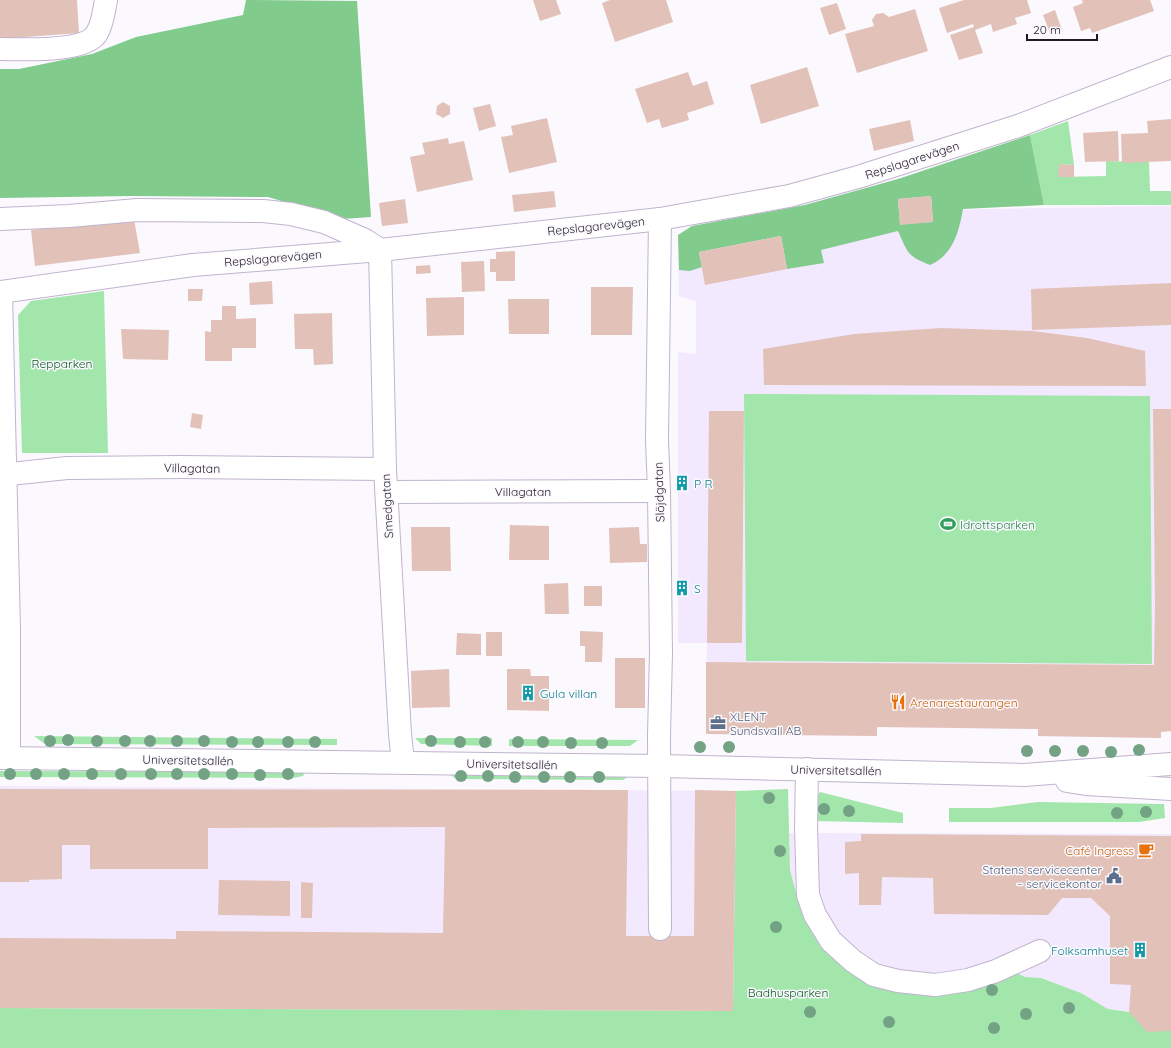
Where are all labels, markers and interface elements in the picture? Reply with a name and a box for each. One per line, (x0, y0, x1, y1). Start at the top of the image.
scale bar (1027, 16, 1097, 42)
text: 20 m (1033, 22, 1061, 37)
street label: Repslagarevägen (863, 138, 961, 182)
street label: Repslagarevägen (546, 213, 646, 239)
street label: Repslagarevägen (224, 246, 322, 270)
park label: Repparken (31, 356, 93, 371)
street label: Villagatan (164, 460, 220, 476)
street label: Slöjdgatan (650, 462, 668, 522)
street label: Smedgatan (378, 473, 396, 539)
building icon: P R (673, 474, 691, 492)
place label: P R (694, 476, 712, 491)
street label: Villagatan (495, 484, 551, 499)
sports icon: Idrottsparken (939, 515, 957, 533)
place label: Idrottsparken (960, 517, 1035, 532)
building icon: S (673, 579, 691, 597)
place label: S (694, 581, 701, 596)
building icon: Gula villan (519, 684, 537, 702)
place label: Gula villan (540, 686, 597, 701)
restaurant icon: Arenarestaurangen (889, 693, 907, 711)
place label: Arenarestaurangen (910, 695, 1018, 710)
place label: XLENT Sundsvall AB (730, 709, 802, 738)
office icon: XLENT Sundsvall AB (709, 714, 727, 732)
street label: Universitetsallén (142, 752, 234, 768)
street label: Universitetsallén (466, 756, 558, 772)
street label: Universitetsallén (790, 762, 882, 778)
cafe icon: Café Ingress (1137, 841, 1155, 859)
place label: Café Ingress (1065, 843, 1134, 858)
place label: Statens servicecenter – servicekontor (982, 862, 1102, 891)
public building icon: Statens servicecenter – servicekontor (1105, 867, 1123, 885)
building icon: Folksamhuset (1131, 941, 1149, 959)
place label: Folksamhuset (1051, 943, 1128, 958)
park label: Badhusparken (748, 985, 828, 1000)

